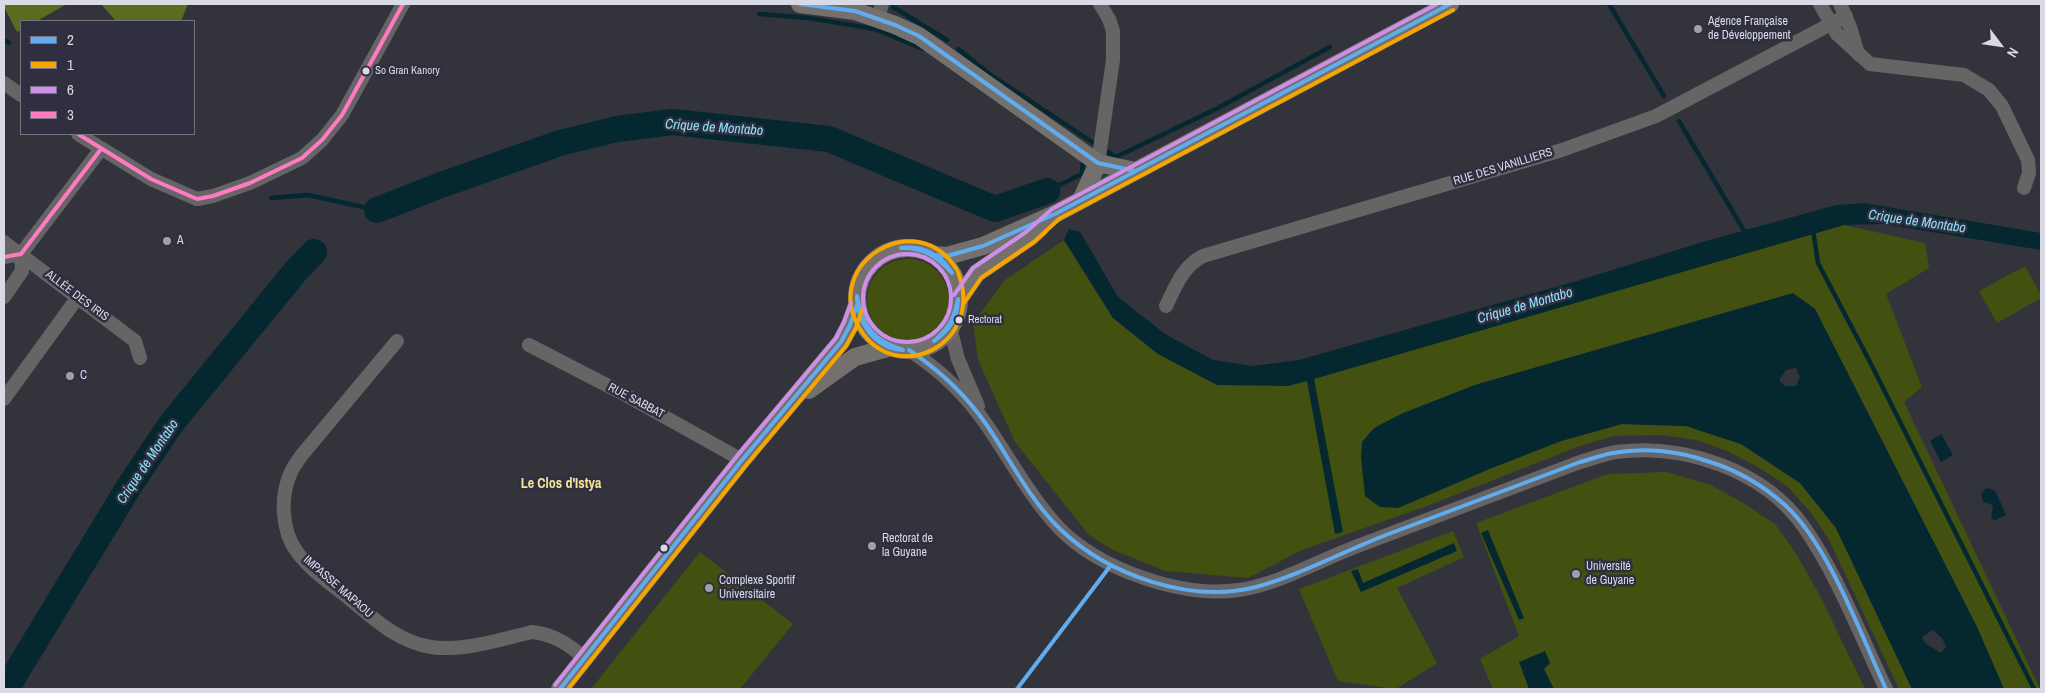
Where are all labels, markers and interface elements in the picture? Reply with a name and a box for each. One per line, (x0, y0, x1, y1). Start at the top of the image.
place label: Agence Française de Développement (1708, 15, 1791, 43)
legend (20, 20, 195, 135)
north arrow (1975, 20, 2025, 70)
marker: Agence Française de Développement (1692, 23, 1704, 35)
text: 2 (67, 29, 74, 50)
text: N (2003, 45, 2023, 61)
text: 1 (67, 54, 74, 75)
place label: So Gran Kanory (375, 64, 440, 78)
marker: So Gran Kanory (361, 66, 371, 76)
text: 6 (67, 79, 74, 100)
text: 3 (67, 104, 74, 125)
water label: Crique de Montabo (664, 116, 764, 140)
street label: RUE DES VANILLIERS (1452, 145, 1554, 189)
water label: Crique de Montabo (1867, 207, 1967, 237)
place label: A (177, 234, 184, 248)
marker: A (161, 235, 173, 247)
street label: ALLÉE DES IRIS (43, 268, 111, 324)
water label: Crique de Montabo (1475, 284, 1575, 328)
place label: Rectorat (968, 313, 1002, 327)
marker: Rectorat (954, 315, 964, 325)
place label: C (80, 369, 87, 383)
marker: C (64, 370, 76, 382)
street label: RUE SABBAT (605, 380, 667, 422)
water label: Crique de Montabo (114, 417, 182, 507)
district label: Le Clos d'Istya (521, 476, 601, 492)
place label: Rectorat de la Guyane (882, 532, 933, 560)
marker: Rectorat de la Guyane (866, 540, 878, 552)
unlabelled marker (659, 543, 669, 553)
street label: IMPASSE MAPAOU (300, 553, 376, 621)
place label: Université de Guyane (1586, 560, 1634, 588)
marker: Université de Guyane (1570, 568, 1582, 580)
place label: Complexe Sportif Universitaire (719, 574, 795, 602)
marker: Complexe Sportif Universitaire (703, 582, 715, 594)

